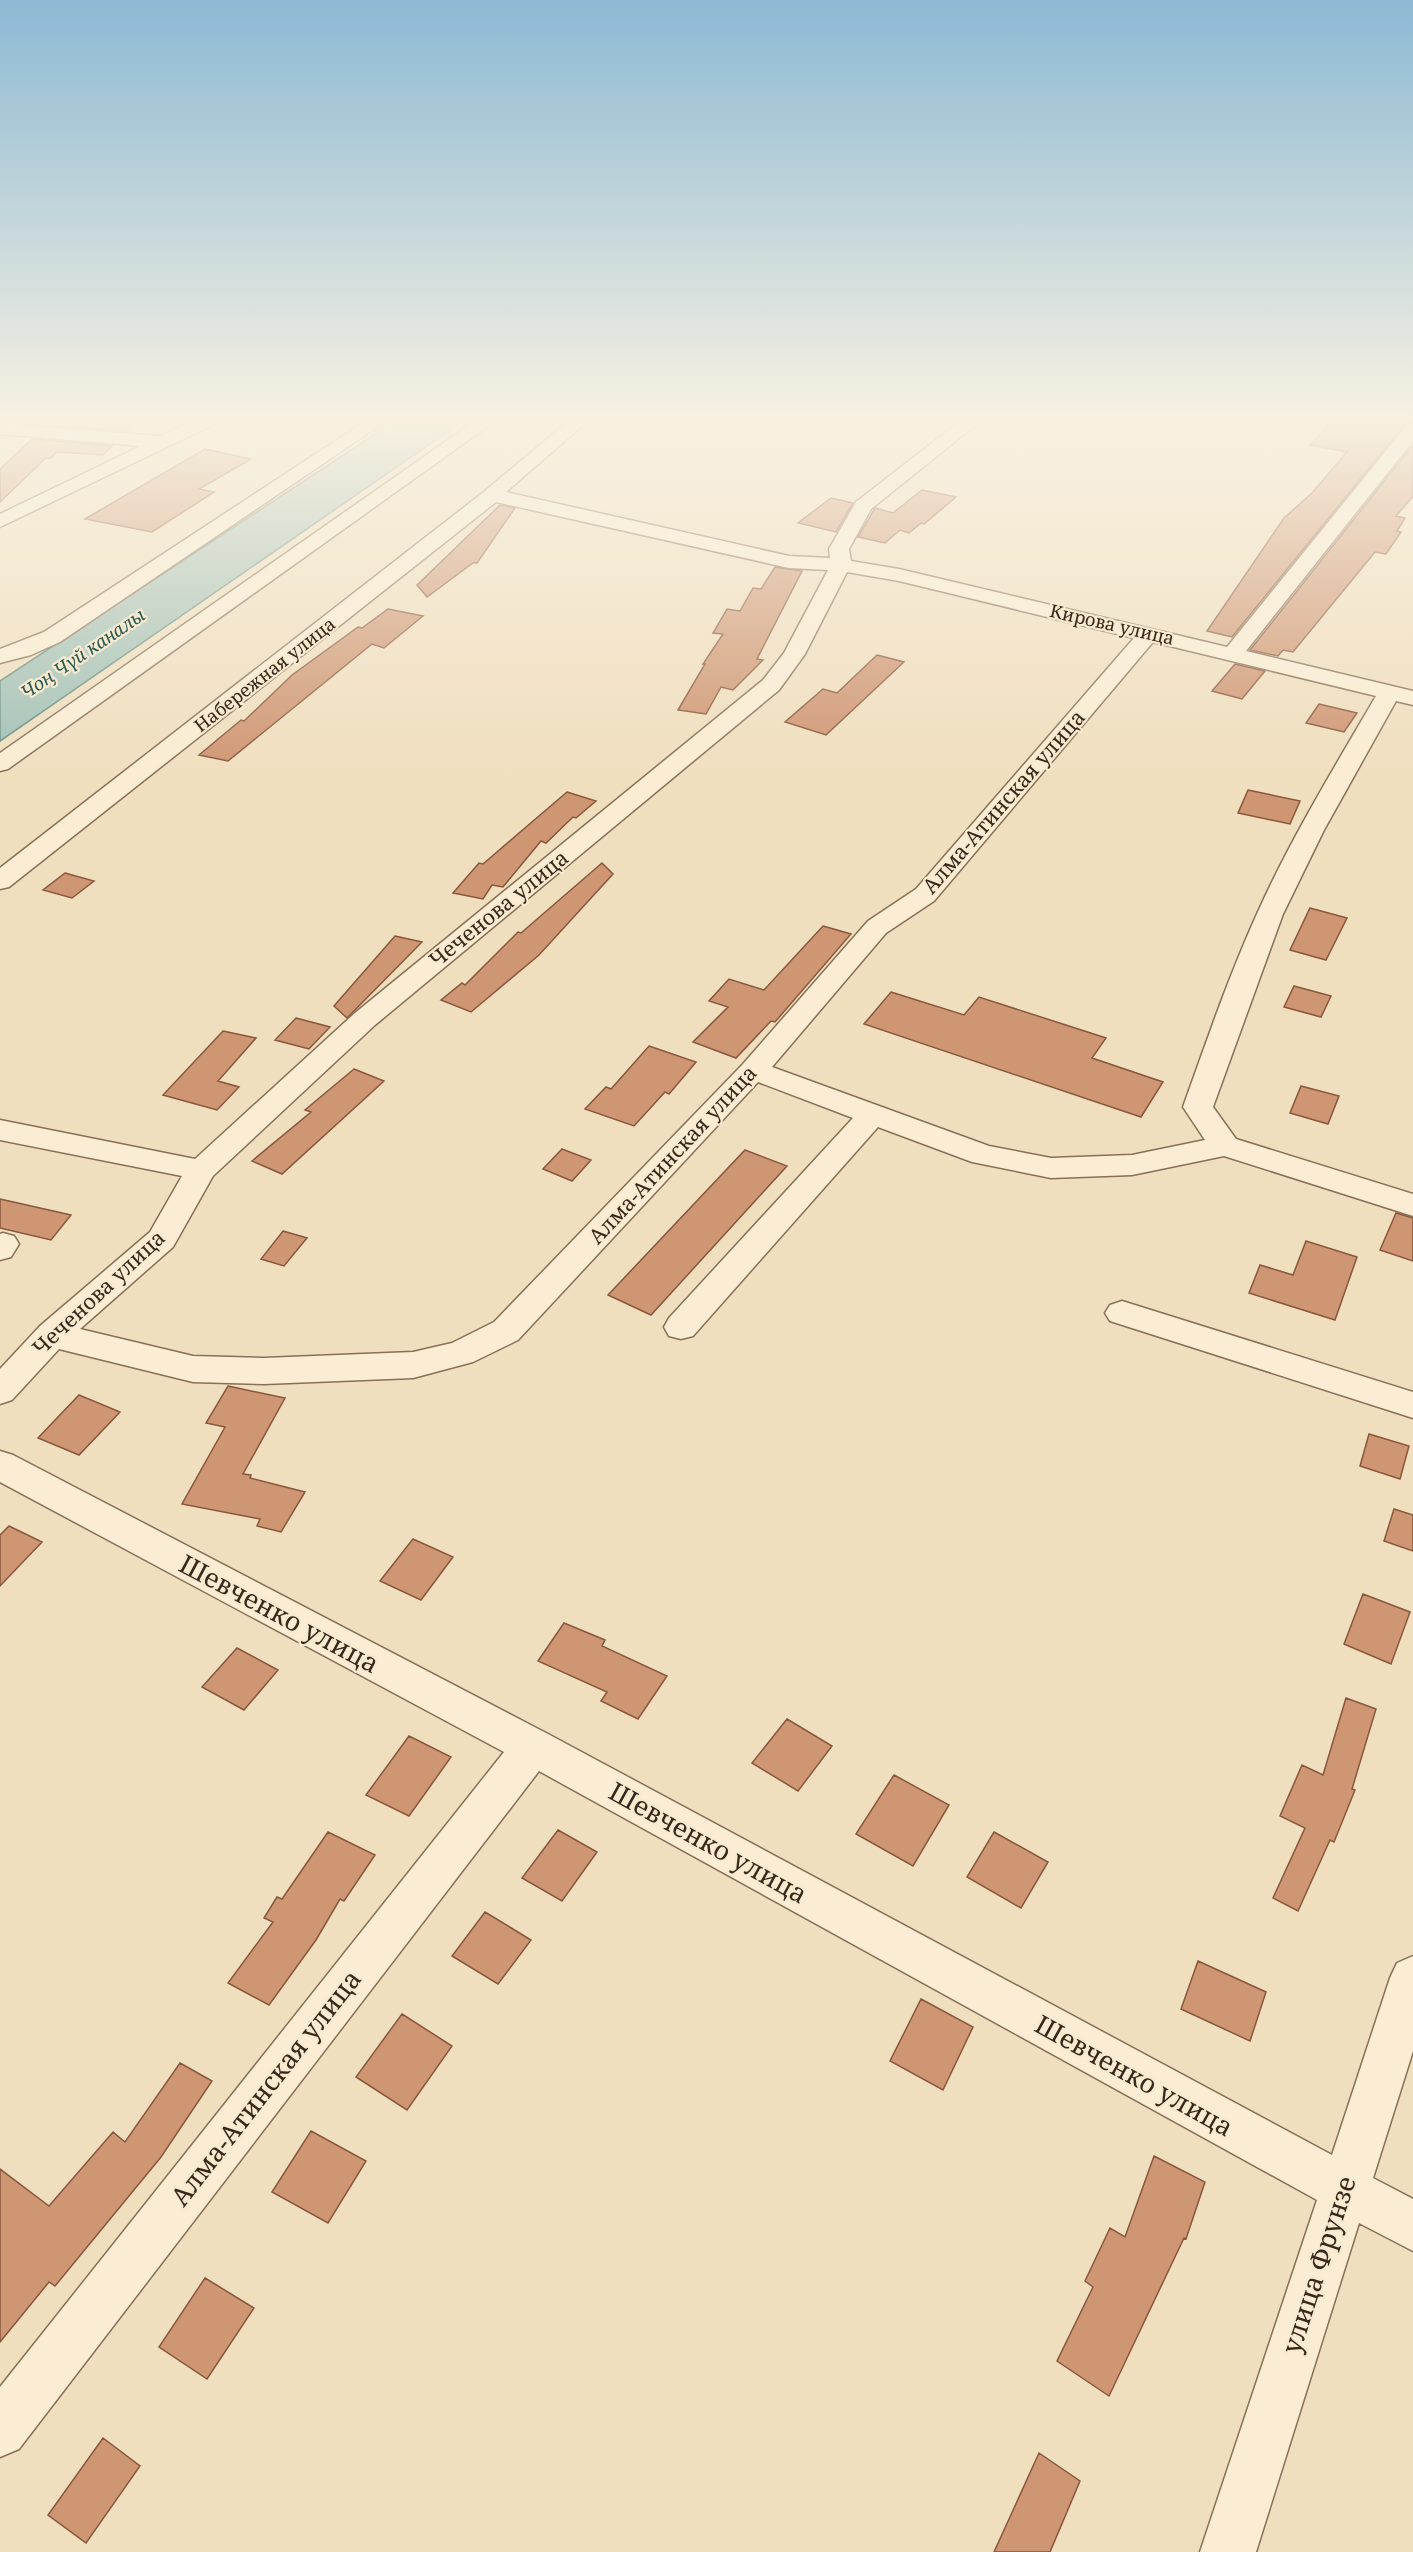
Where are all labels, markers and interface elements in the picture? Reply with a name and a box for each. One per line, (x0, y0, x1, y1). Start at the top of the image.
street label: Кирова улица (1048, 598, 1177, 650)
water label: Чоң Чүй каналы (16, 603, 149, 704)
street label: Набережная улица (189, 611, 340, 737)
street label: Алма-Атинская улица (916, 704, 1091, 899)
street label: Чеченова улица (423, 843, 574, 973)
street label: Алма-Атинская улица (582, 1059, 763, 1250)
street label: Чеченова улица (26, 1223, 171, 1361)
street label: Шевченко улица (173, 1545, 386, 1681)
street label: Шевченко улица (603, 1773, 814, 1912)
street label: Алма-Атинская улица (162, 1962, 369, 2213)
street label: Шевченко улица (1029, 2006, 1240, 2145)
street label: улица Фрунзе (1272, 2171, 1364, 2358)

